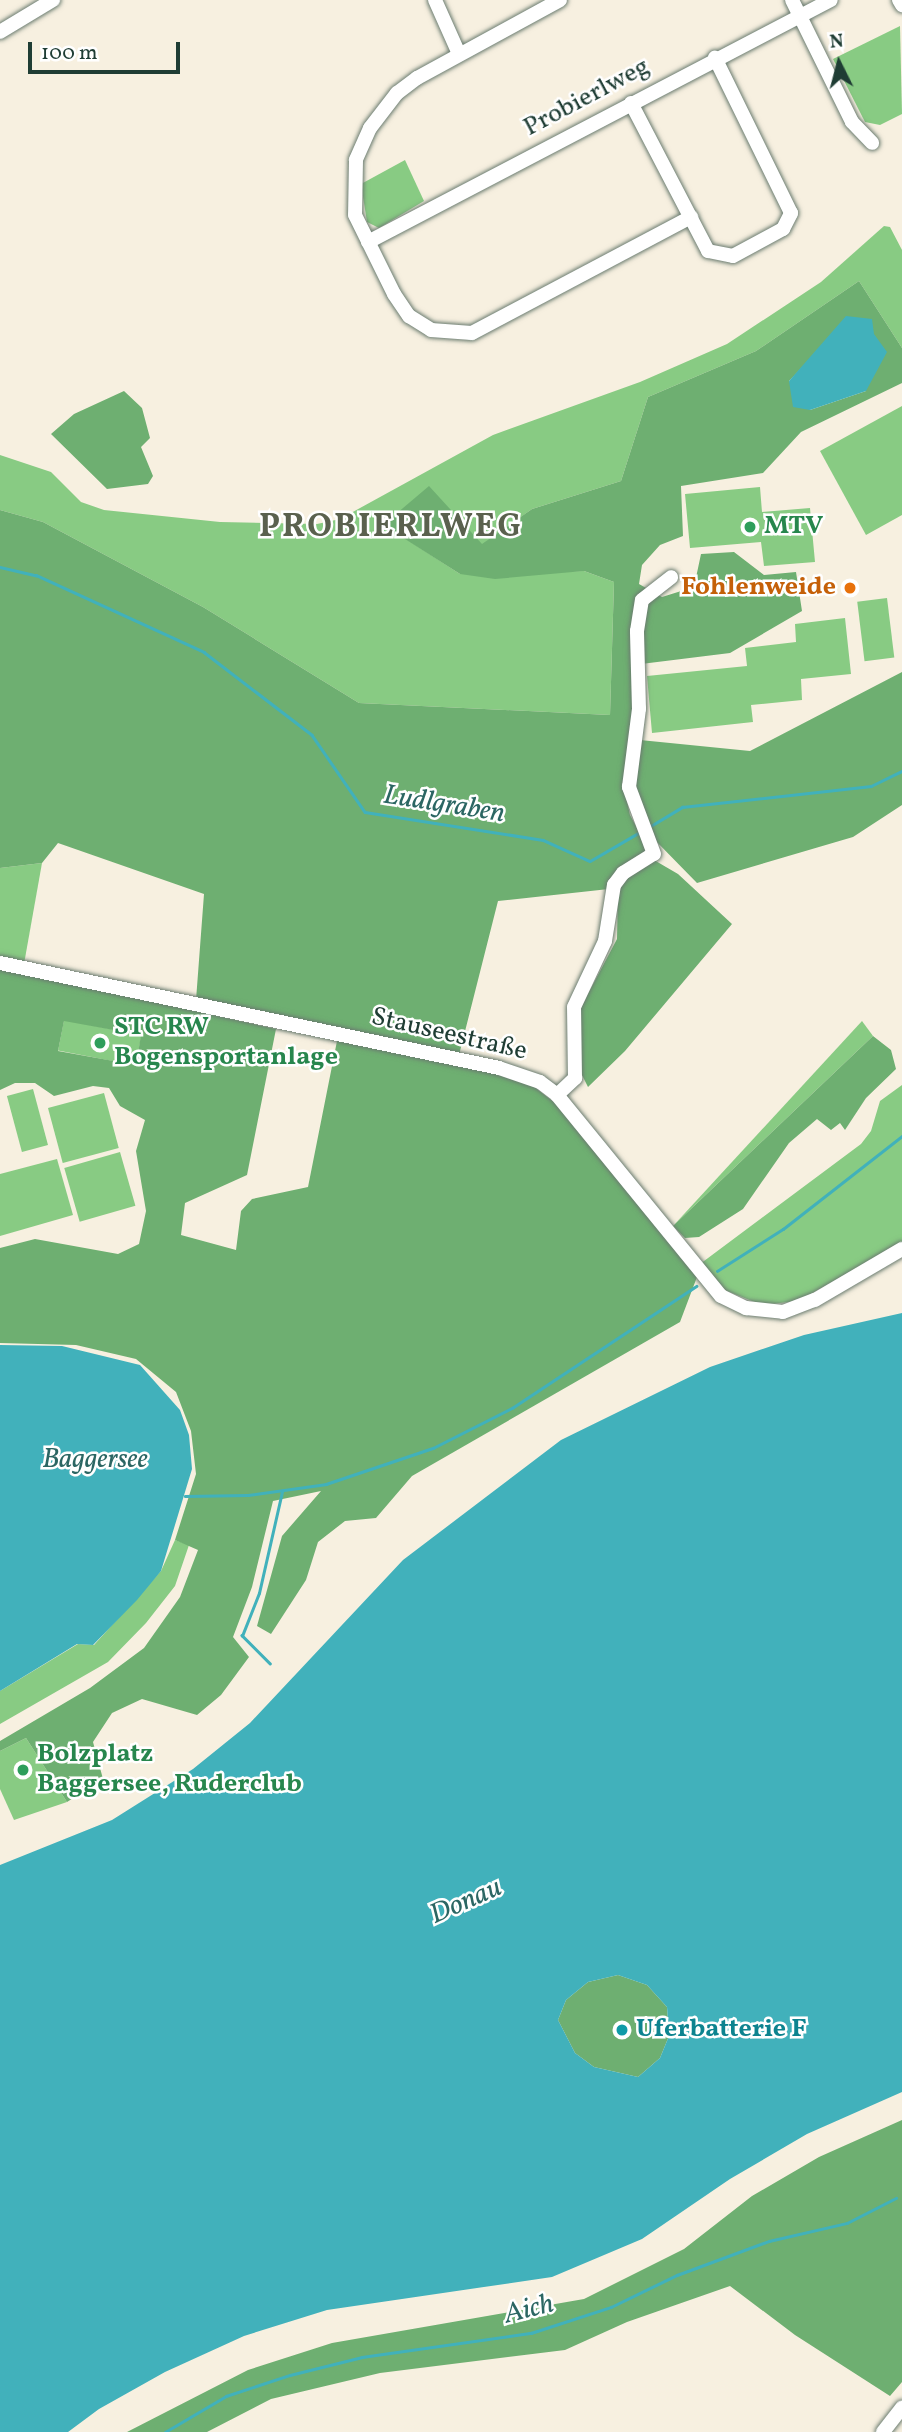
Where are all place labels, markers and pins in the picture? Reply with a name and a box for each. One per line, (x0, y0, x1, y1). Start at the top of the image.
place label: MTV (764, 511, 823, 543)
marker: MTV (742, 519, 758, 535)
place label: Fohlenweide (681, 572, 836, 604)
marker: Fohlenweide (842, 580, 858, 596)
place label: STC RW Bogensportanlage (114, 1012, 338, 1074)
marker: STC RW Bogensportanlage (92, 1035, 108, 1051)
place label: Bolzplatz Baggersee, Ruderclub (37, 1739, 302, 1800)
marker: Bolzplatz Baggersee, Ruderclub (15, 1762, 31, 1778)
place label: Uferbatterie F (636, 2014, 807, 2046)
marker: Uferbatterie F (614, 2022, 630, 2038)

